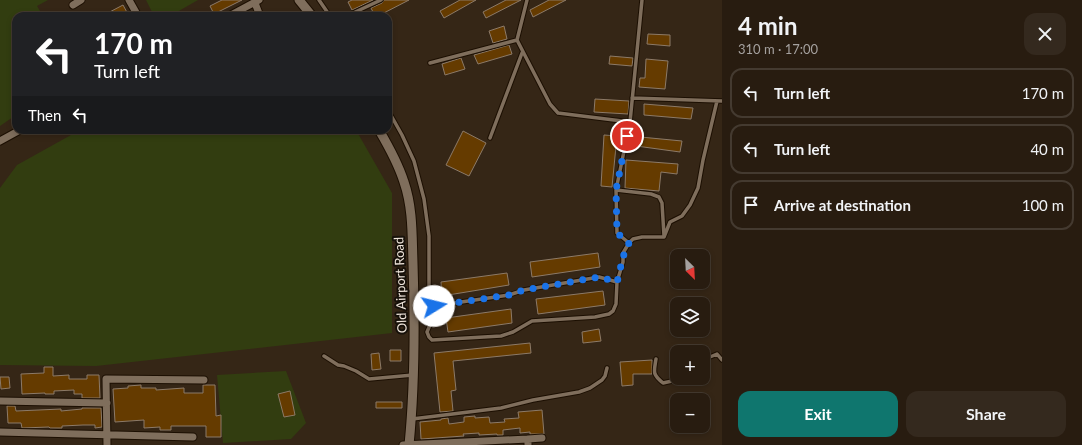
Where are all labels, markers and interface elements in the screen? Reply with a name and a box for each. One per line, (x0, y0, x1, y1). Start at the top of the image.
text: 4 min (738, 11, 798, 40)
button: close (1024, 13, 1066, 55)
text: 170 m (94, 26, 173, 60)
icon: left (28, 28, 80, 80)
text: 310 m · 17:00 (738, 41, 818, 57)
text: Turn left (94, 60, 160, 82)
icon: left (740, 82, 762, 104)
text: Turn left (774, 84, 830, 102)
text: 170 m (1022, 84, 1064, 102)
icon: left (69, 104, 91, 126)
text: Then (28, 106, 61, 124)
pin (610, 119, 644, 153)
icon: arrive (616, 125, 638, 147)
icon: left (740, 138, 762, 160)
text: Turn left (774, 140, 830, 158)
text: 40 m (1030, 140, 1064, 158)
icon: arrive (740, 194, 762, 216)
text: Arrive at destination (774, 196, 911, 214)
text: 100 m (1022, 196, 1064, 214)
street label: Old Airport Road (390, 237, 410, 333)
north arrow (670, 249, 710, 289)
map controls (670, 249, 710, 433)
position arrow (413, 285, 455, 327)
button: layers (670, 297, 710, 337)
button: + (670, 345, 710, 385)
button: Exit (738, 391, 898, 437)
button: Share (906, 391, 1066, 437)
button: − (670, 393, 710, 433)

